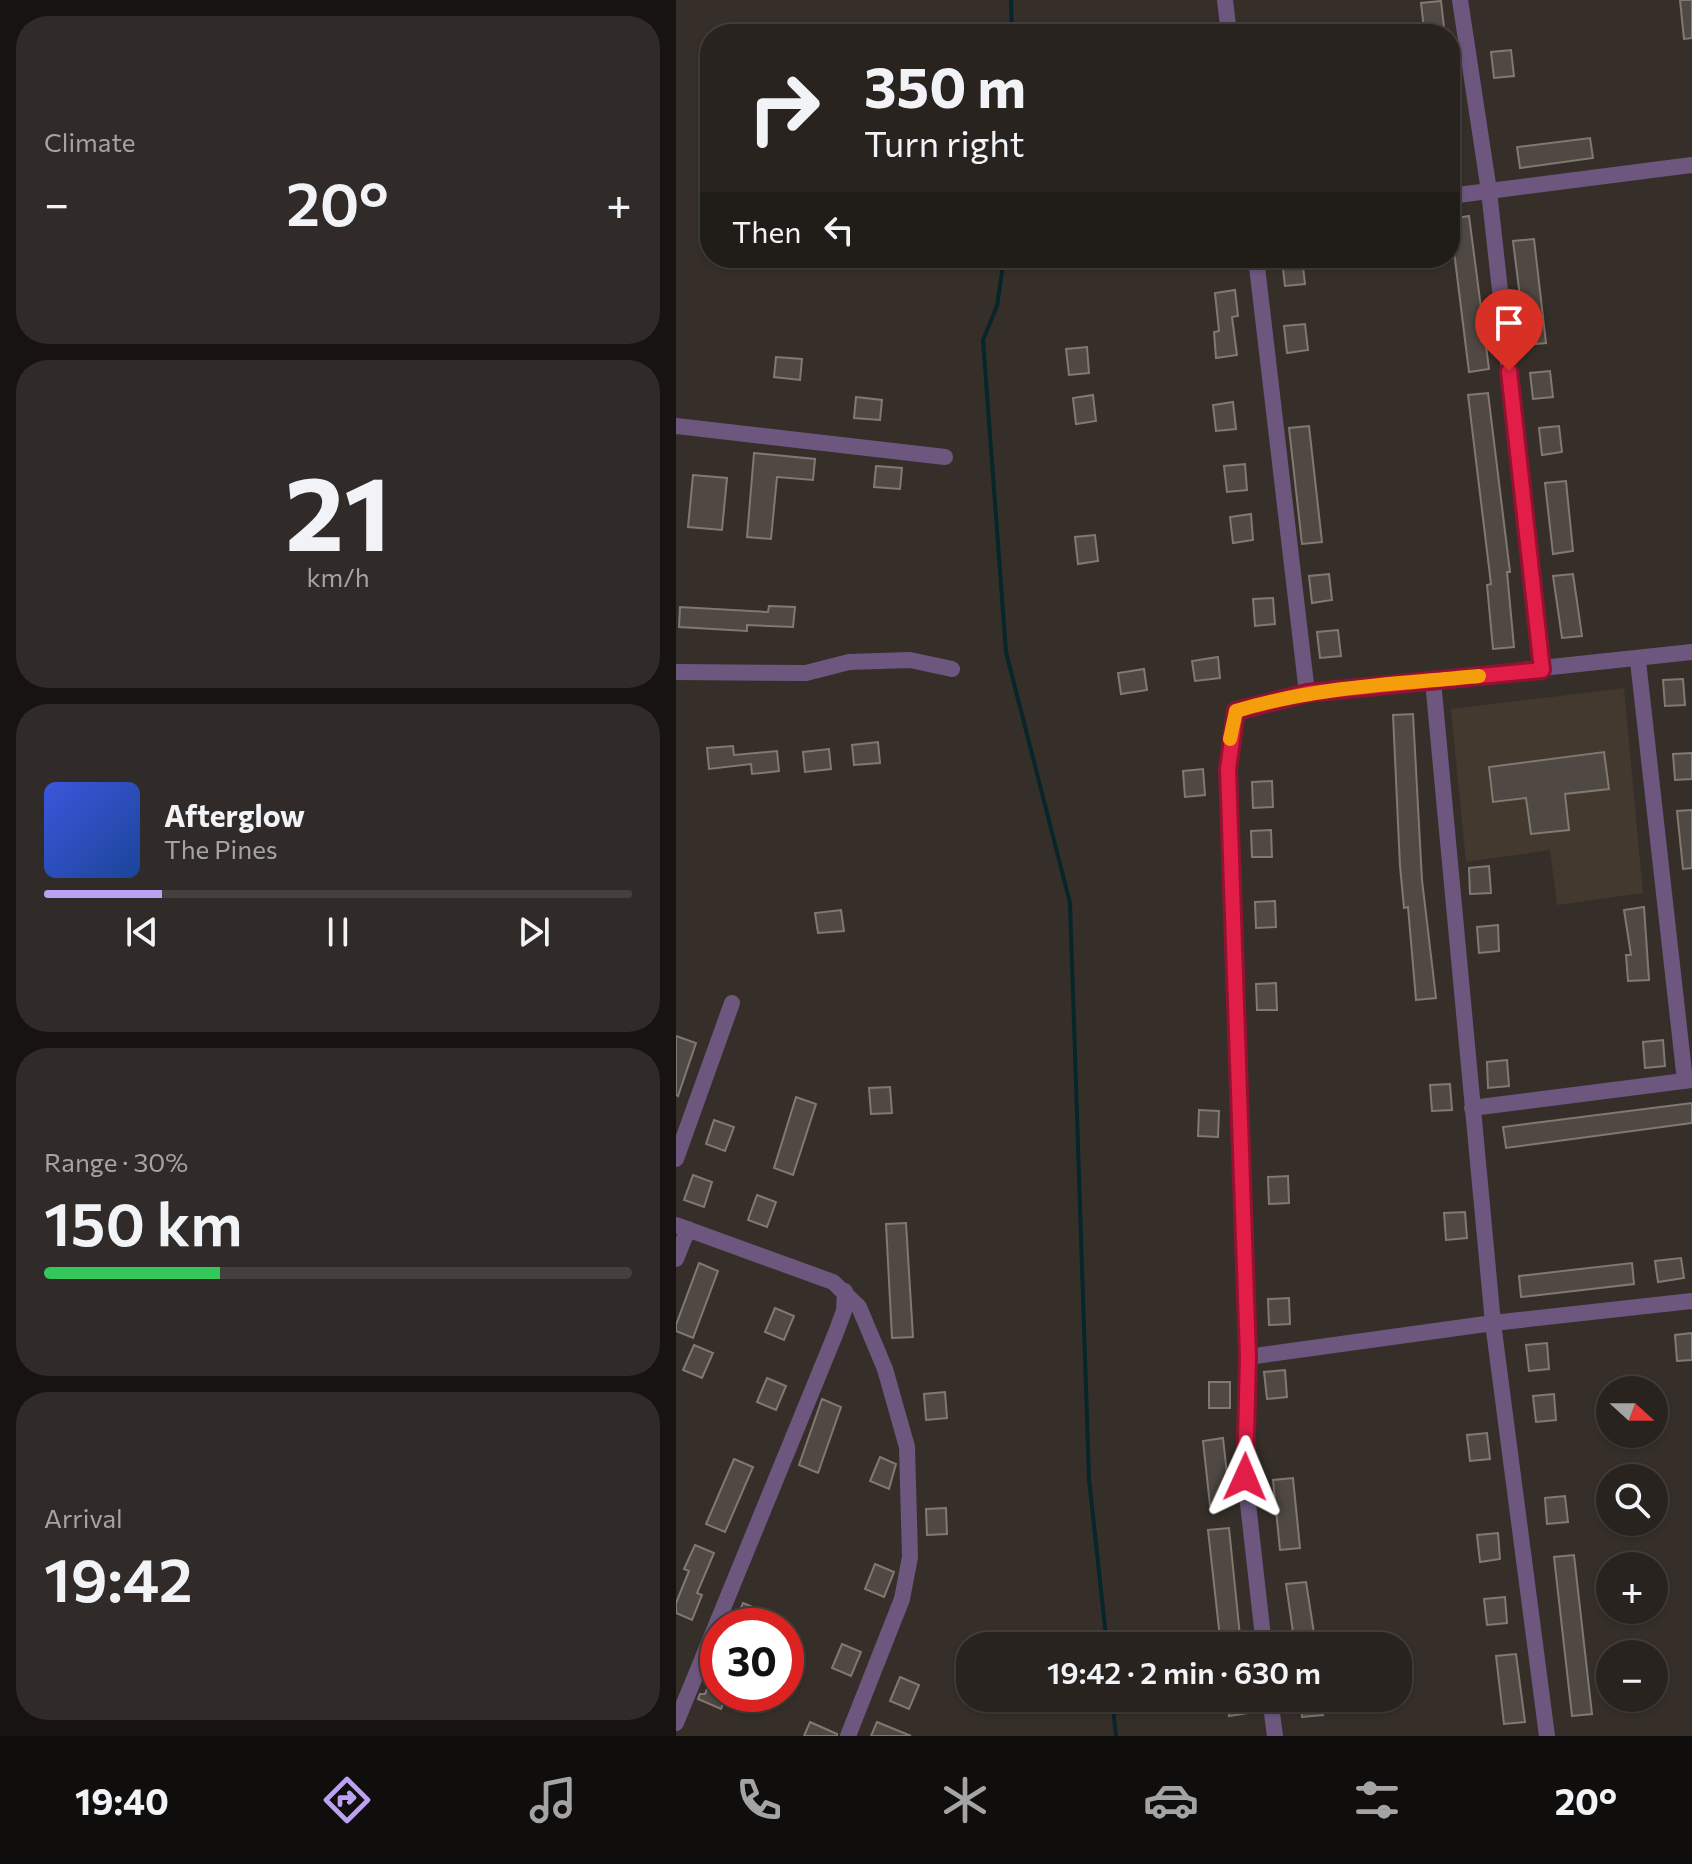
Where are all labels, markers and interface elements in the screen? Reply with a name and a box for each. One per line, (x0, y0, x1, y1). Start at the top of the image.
text: 350 m (864, 51, 1026, 120)
icon: right (732, 56, 836, 160)
text: Turn right (864, 120, 1025, 164)
text: Climate (44, 126, 136, 157)
text: 20° (286, 165, 389, 238)
text: − (44, 175, 69, 229)
text: + (606, 175, 632, 229)
icon: left (817, 208, 861, 252)
text: Then (732, 212, 801, 249)
pin (1475, 289, 1543, 371)
icon: arrive (1487, 301, 1531, 345)
text: 21 (285, 445, 391, 572)
text: km/h (306, 561, 370, 592)
text: Afterglow (164, 796, 305, 833)
text: The Pines (164, 833, 278, 864)
icon: previous (120, 910, 164, 954)
icon: pause (316, 910, 360, 954)
icon: next (512, 910, 556, 954)
text: Range · 30% (44, 1146, 188, 1177)
text: 150 km (44, 1185, 243, 1258)
north arrow (1596, 1376, 1668, 1448)
map controls (1596, 1376, 1668, 1712)
position arrow (1203, 1435, 1287, 1519)
button: search (1596, 1464, 1668, 1536)
text: Arrival (44, 1502, 123, 1533)
text: 19:42 (44, 1541, 193, 1614)
button: + (1596, 1552, 1668, 1624)
speed limit sign: 30 (700, 1608, 804, 1712)
button: − (1596, 1640, 1668, 1712)
text: 19:42 · 2 min · 630 m (1047, 1653, 1321, 1690)
icon: directions (319, 1772, 375, 1828)
icon: music (525, 1772, 581, 1828)
icon: phone (731, 1772, 787, 1828)
icon: climate (937, 1772, 993, 1828)
icon: car (1143, 1772, 1199, 1828)
icon: filters (1349, 1772, 1405, 1828)
text: 19:40 (75, 1778, 169, 1822)
text: 20° (1555, 1778, 1617, 1822)

